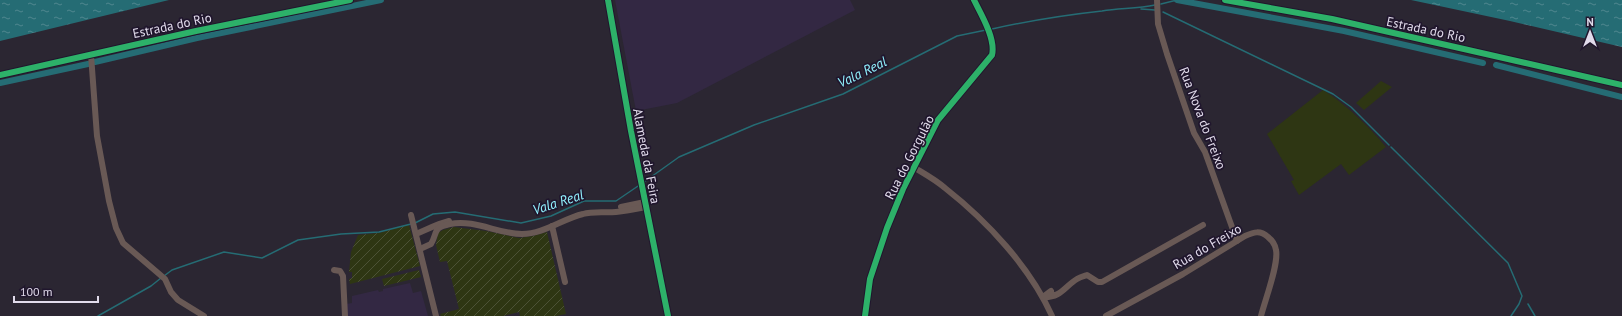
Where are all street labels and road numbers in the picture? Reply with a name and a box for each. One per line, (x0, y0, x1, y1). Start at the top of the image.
street label: Estrada do Rio (131, 9, 213, 42)
street label: Estrada do Rio (1385, 13, 1467, 46)
street label: Rua Nova do Freixo (1175, 65, 1230, 172)
street label: Alameda da Feira (629, 107, 664, 205)
street label: Rua do Gorgulão (881, 112, 938, 202)
street label: Rua do Freixo (1170, 220, 1245, 273)

